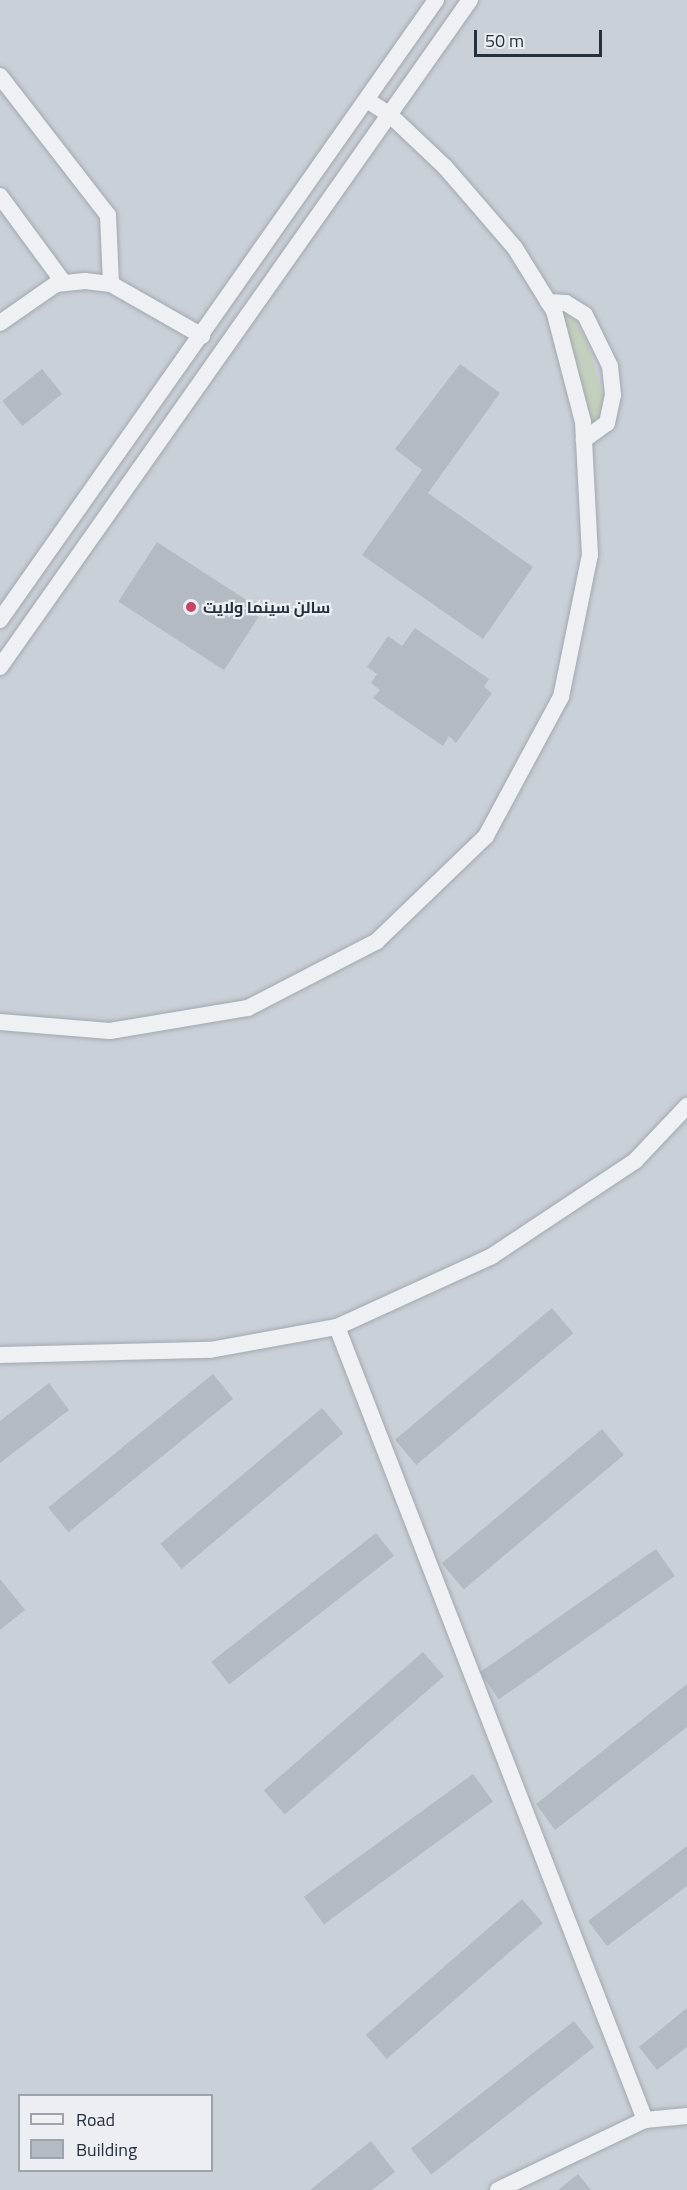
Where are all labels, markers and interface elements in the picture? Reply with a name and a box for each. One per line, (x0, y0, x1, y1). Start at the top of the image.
scale bar (477, 18, 604, 56)
text: 50 m (485, 27, 524, 54)
place label: سالن سینما ولایت (203, 597, 330, 617)
marker: سالن سینما ولایت (184, 600, 198, 614)
legend (18, 2094, 213, 2172)
text: Road (76, 2106, 115, 2133)
text: Building (76, 2136, 137, 2163)

